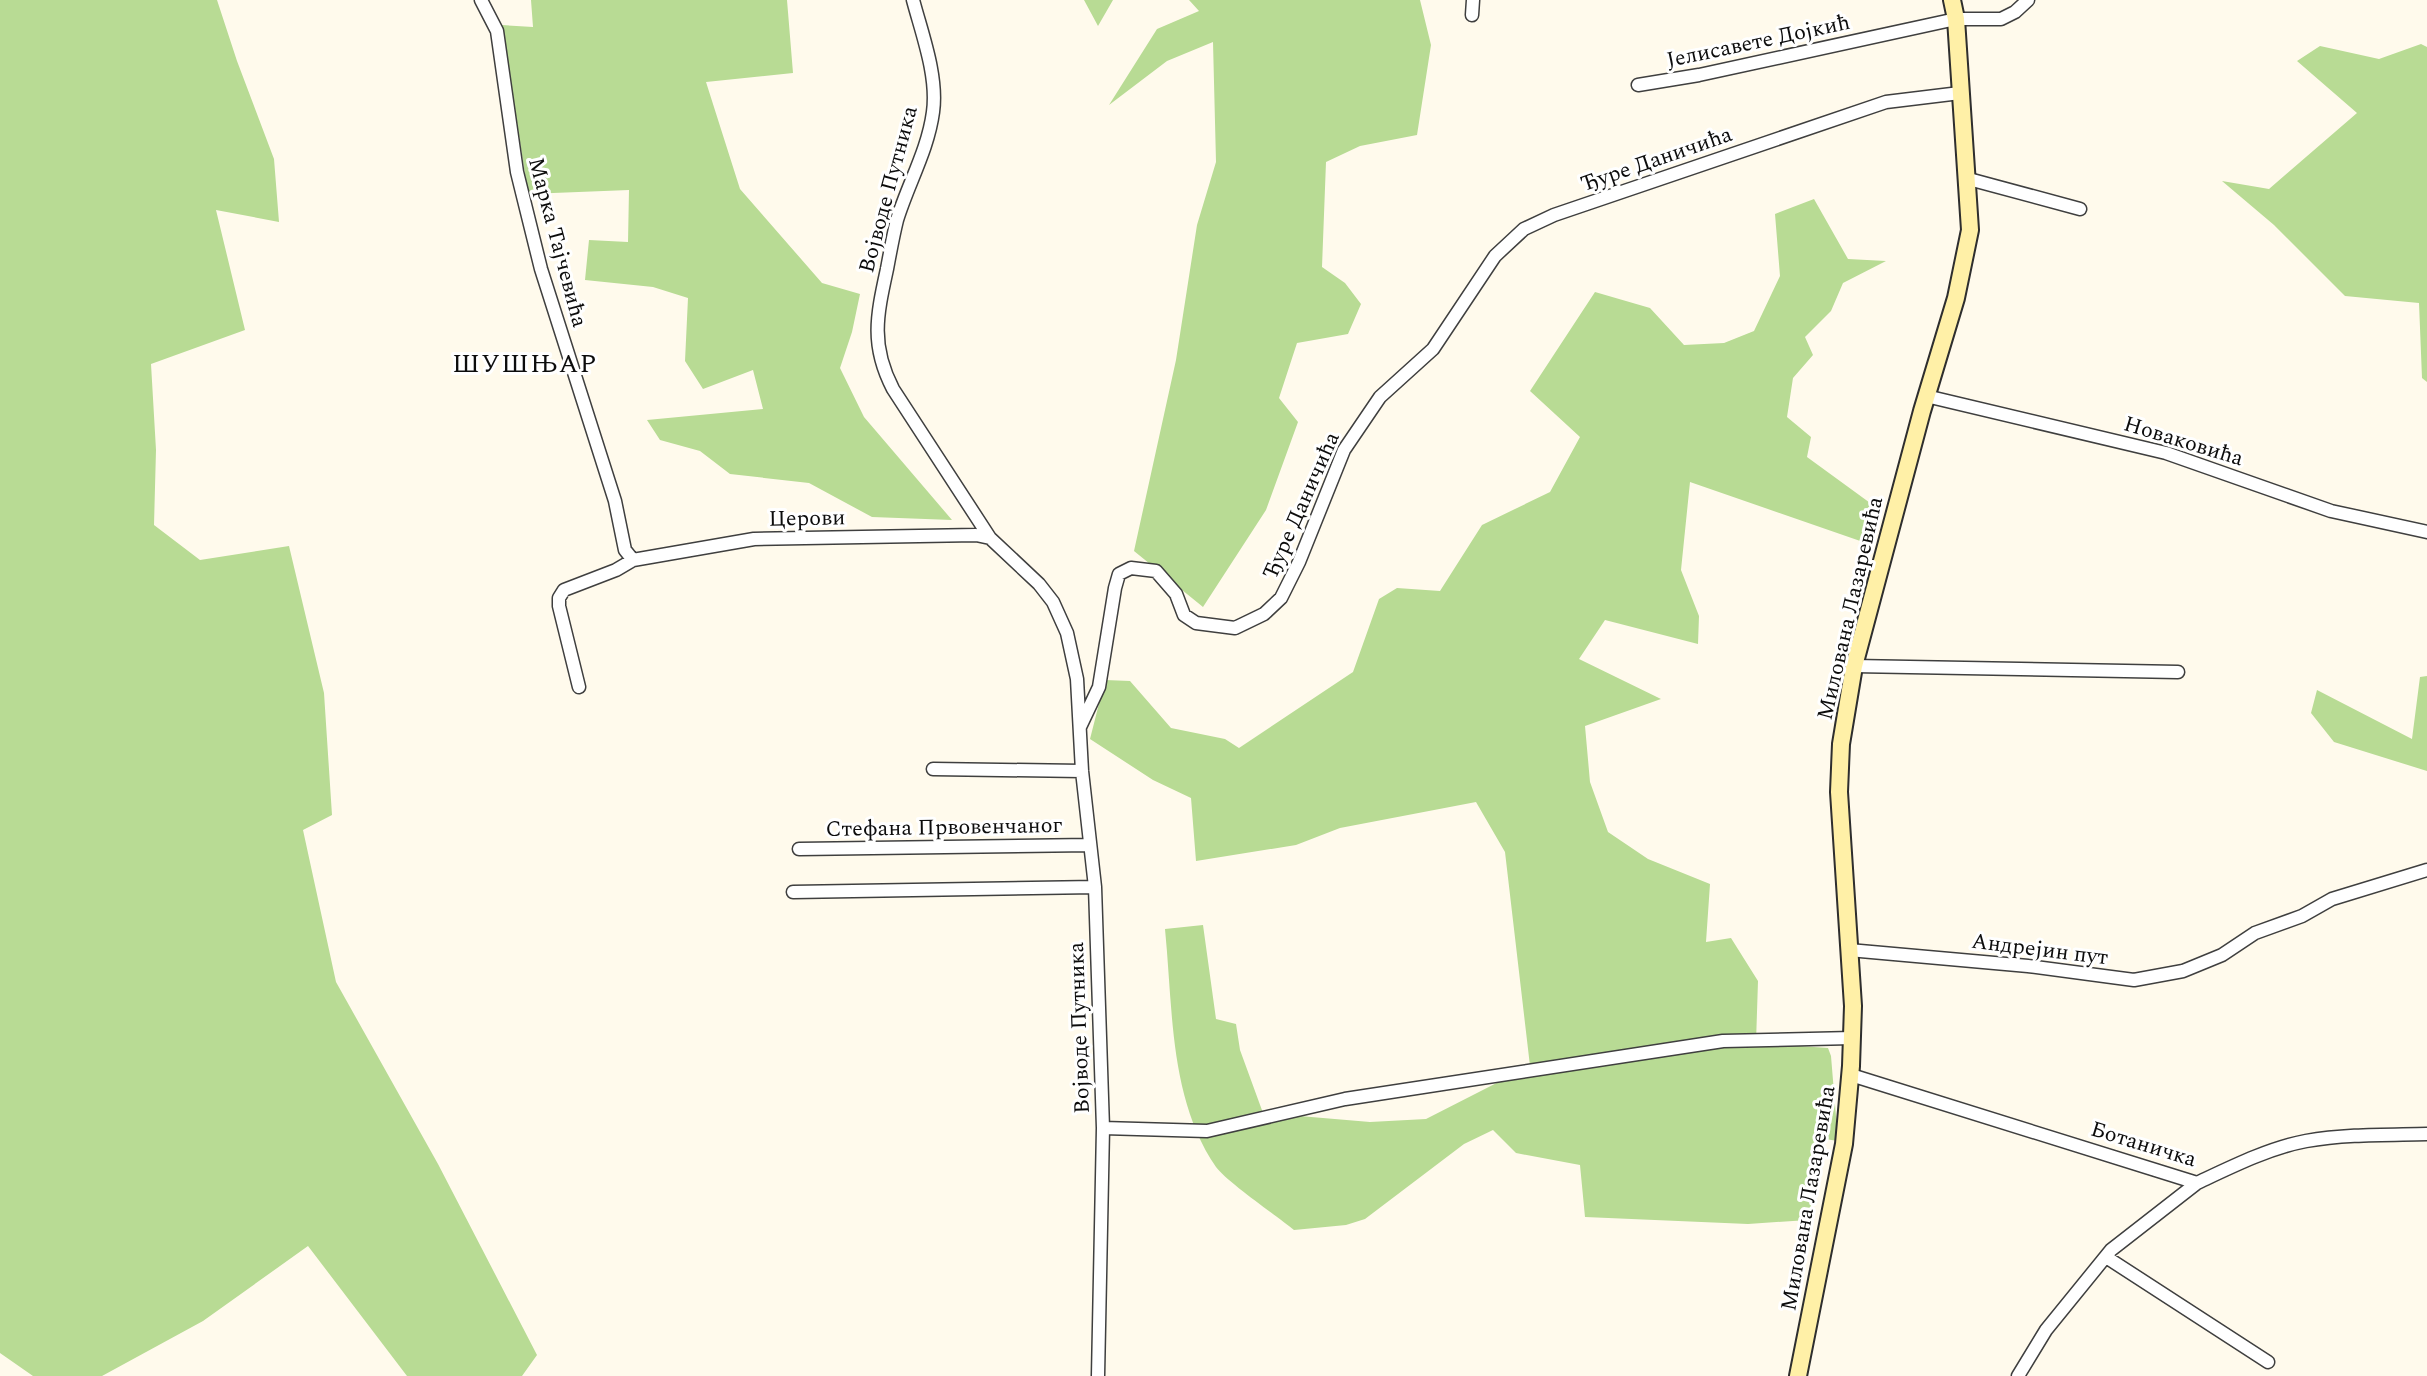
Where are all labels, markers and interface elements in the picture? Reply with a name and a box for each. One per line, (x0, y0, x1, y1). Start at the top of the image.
street label: Јелисавете Дојкић (1664, 6, 1853, 77)
street label: Војводе Путника (850, 102, 927, 277)
street label: Ђуре Даничића (1576, 118, 1737, 201)
street label: Марка Тајчевића (519, 154, 596, 331)
district label: ШУШЊАР (452, 344, 598, 384)
street label: Новаковића (2120, 408, 2248, 475)
street label: Ђуре Даничића (1254, 426, 1349, 585)
street label: Милована Лазаревића (1809, 493, 1892, 723)
street label: Церови (768, 501, 846, 536)
street label: Стефана Првовенчаног (825, 809, 1063, 846)
street label: Андрејин пут (1970, 925, 2110, 974)
street label: Војводе Путника (1060, 941, 1099, 1114)
street label: Милована Лазаревића (1772, 1083, 1845, 1314)
street label: Ботаничка (2087, 1113, 2201, 1176)

